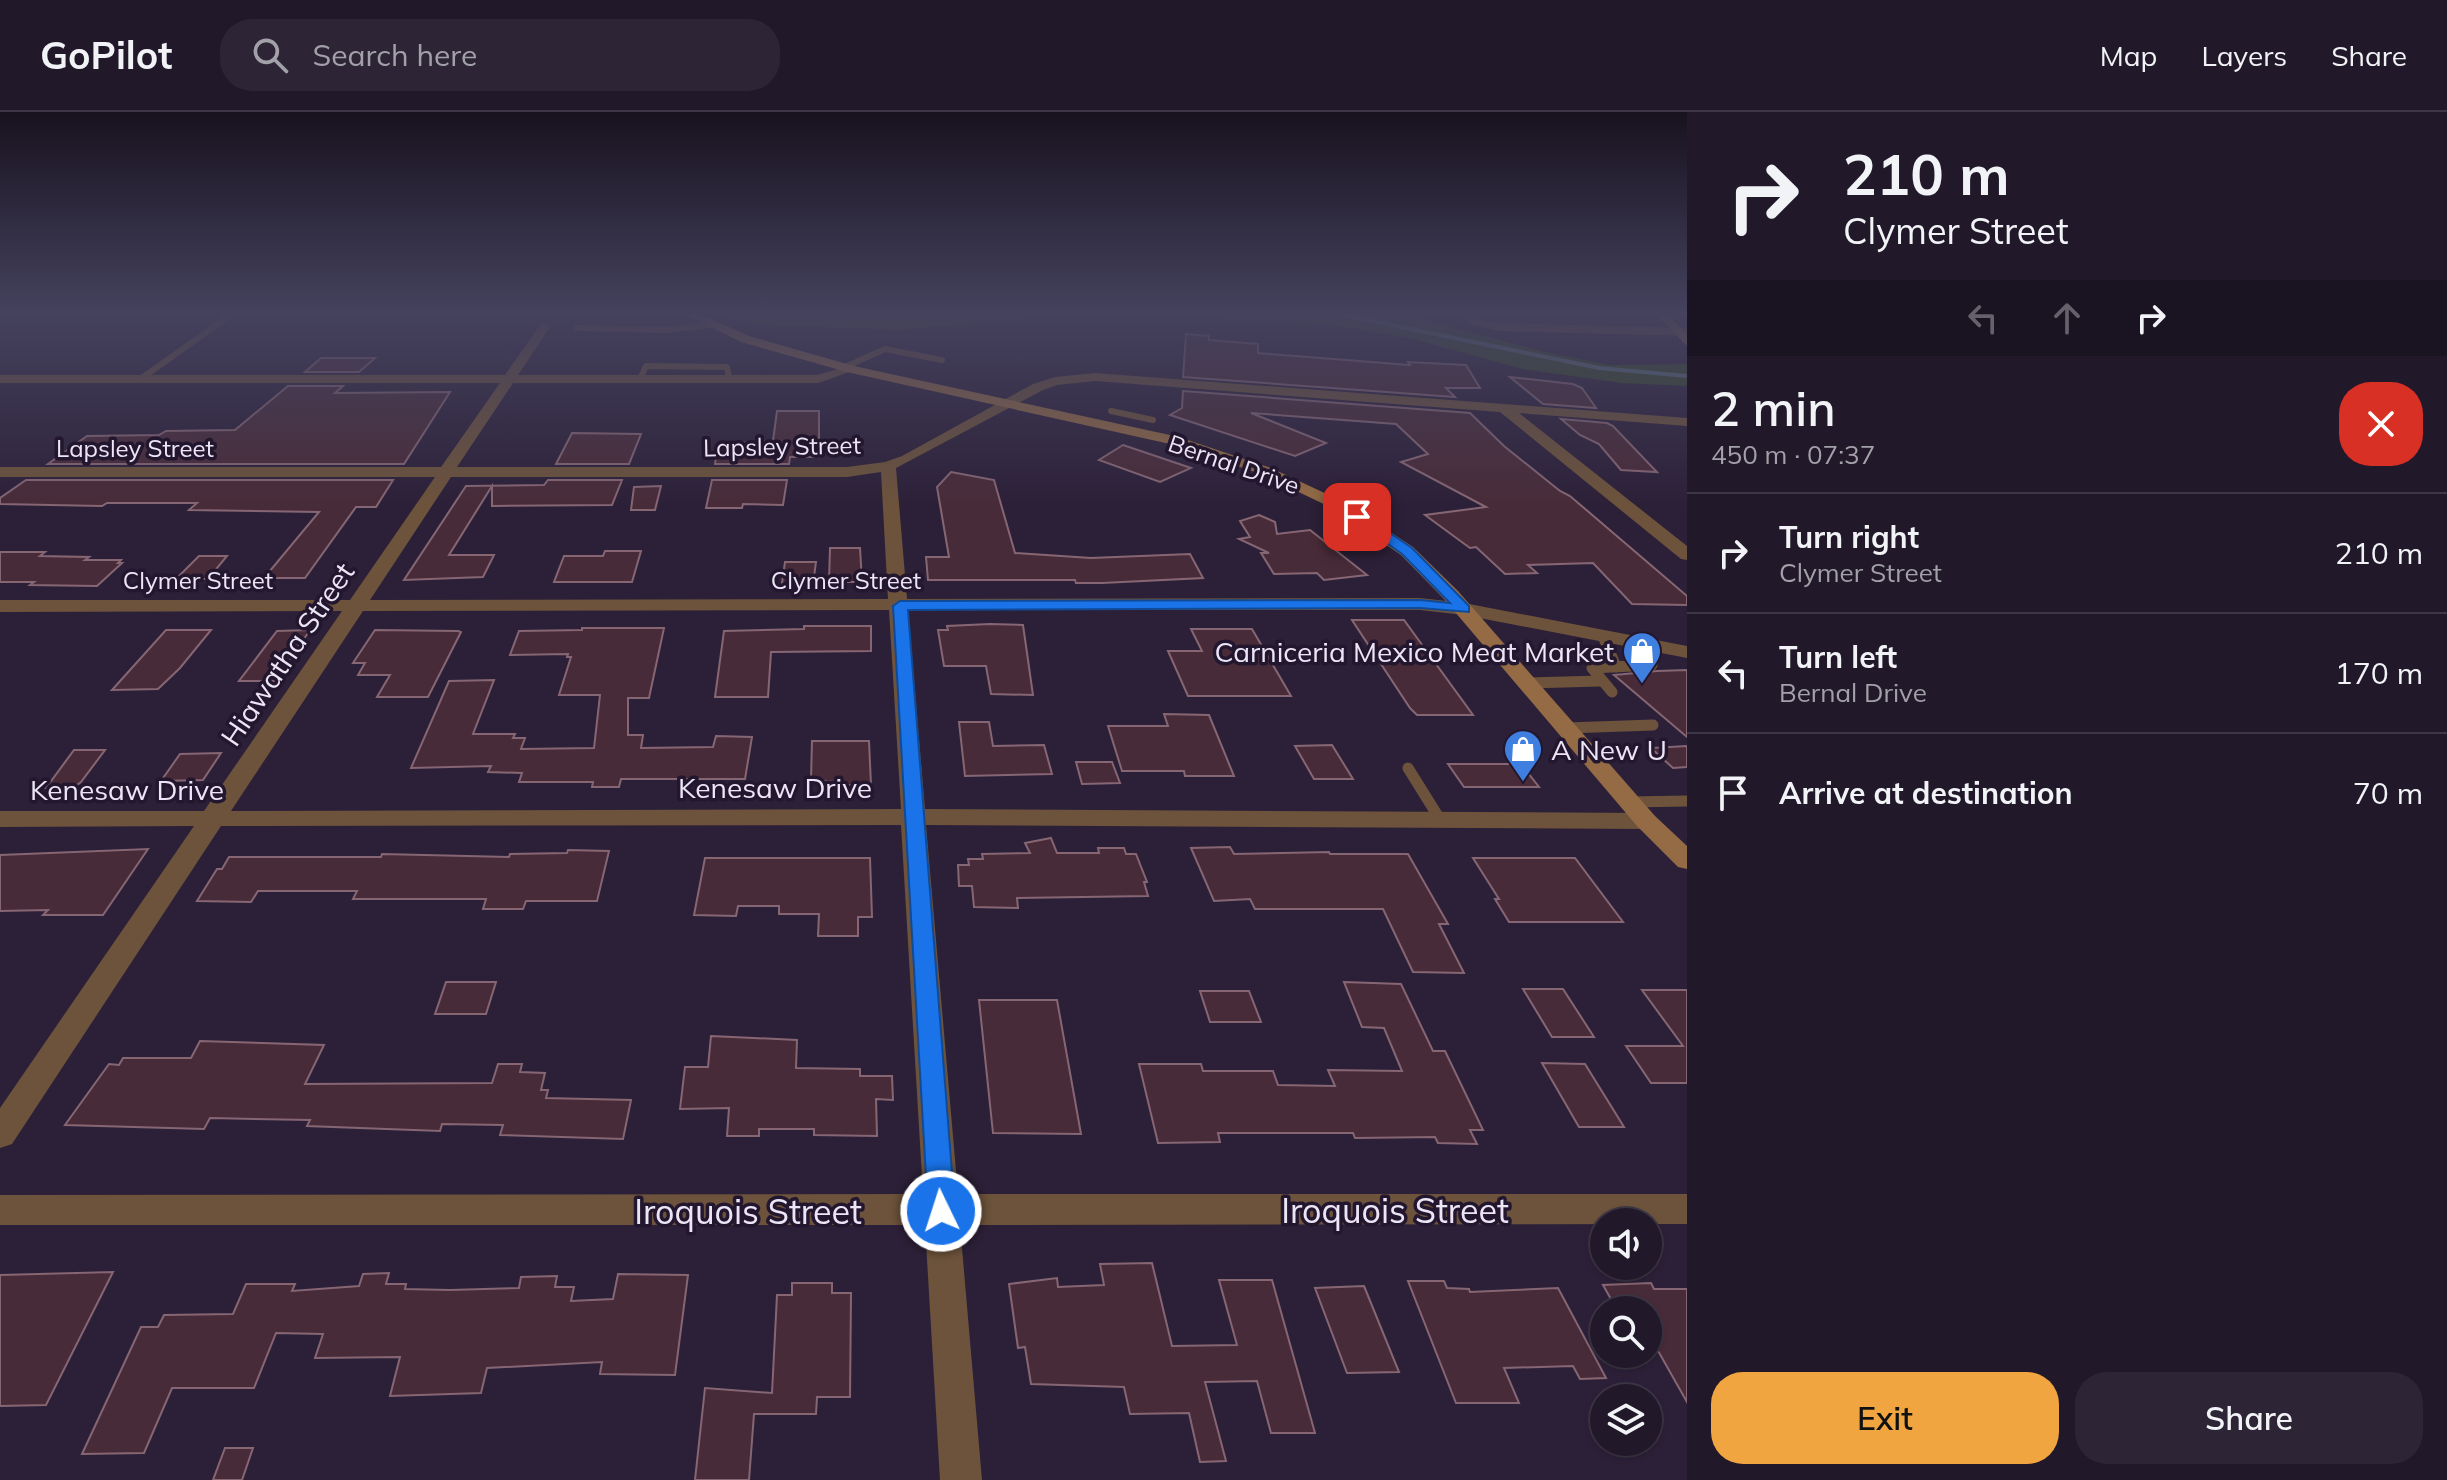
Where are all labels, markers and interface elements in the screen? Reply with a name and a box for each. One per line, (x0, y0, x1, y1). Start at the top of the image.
search box (220, 19, 780, 91)
text: GoPilot (40, 31, 172, 79)
icon: search (248, 33, 292, 77)
text: Search here (312, 36, 477, 74)
text: Map (2100, 38, 2157, 73)
text: Layers (2201, 38, 2287, 73)
text: Share (2331, 38, 2407, 73)
text: 210 m (1843, 139, 2010, 209)
icon: right (1711, 144, 1815, 248)
text: Clymer Street (1843, 208, 2069, 253)
icon: left (1961, 296, 2005, 340)
icon: ahead (2045, 296, 2089, 340)
icon: right (2129, 296, 2173, 340)
text: 2 min (1711, 378, 1836, 438)
button: close (2339, 382, 2423, 466)
street label: Bernal Drive (1165, 428, 1303, 500)
street label: Lapsley Street (703, 430, 861, 462)
street label: Lapsley Street (56, 433, 214, 463)
text: 450 m · 07:37 (1711, 438, 1875, 471)
pin (1323, 483, 1391, 551)
icon: arrive (1335, 495, 1379, 539)
text: Turn right (1779, 518, 1919, 556)
icon: right (1711, 531, 1755, 575)
text: 210 m (2335, 534, 2423, 572)
street label: Hiawatha Street (213, 556, 361, 752)
text: Clymer Street (1779, 556, 1942, 589)
street label: Clymer Street (123, 565, 273, 595)
street label: Clymer Street (771, 565, 921, 595)
shop icon: Carniceria Mexico Meat Market (1621, 630, 1663, 685)
place label: Carniceria Mexico Meat Market (1215, 634, 1614, 669)
text: Turn left (1779, 638, 1897, 676)
icon: left (1711, 651, 1755, 695)
text: 170 m (2335, 654, 2423, 692)
text: Bernal Drive (1779, 676, 1927, 709)
shop icon: A New U (1502, 728, 1544, 783)
place label: A New U (1551, 732, 1667, 767)
street label: Kenesaw Drive (678, 770, 872, 805)
icon: arrive (1711, 771, 1755, 815)
street label: Kenesaw Drive (30, 772, 224, 807)
text: Arrive at destination (1779, 774, 2073, 812)
text: 70 m (2353, 774, 2423, 812)
position arrow (899, 1169, 983, 1253)
street label: Iroquois Street (1281, 1189, 1509, 1232)
street label: Iroquois Street (634, 1190, 862, 1233)
map controls (1590, 1208, 1662, 1456)
button: sound (1590, 1208, 1662, 1280)
button: search (1590, 1296, 1662, 1368)
button: Exit (1711, 1372, 2059, 1464)
button: Share (2075, 1372, 2423, 1464)
button: layers (1590, 1384, 1662, 1456)

